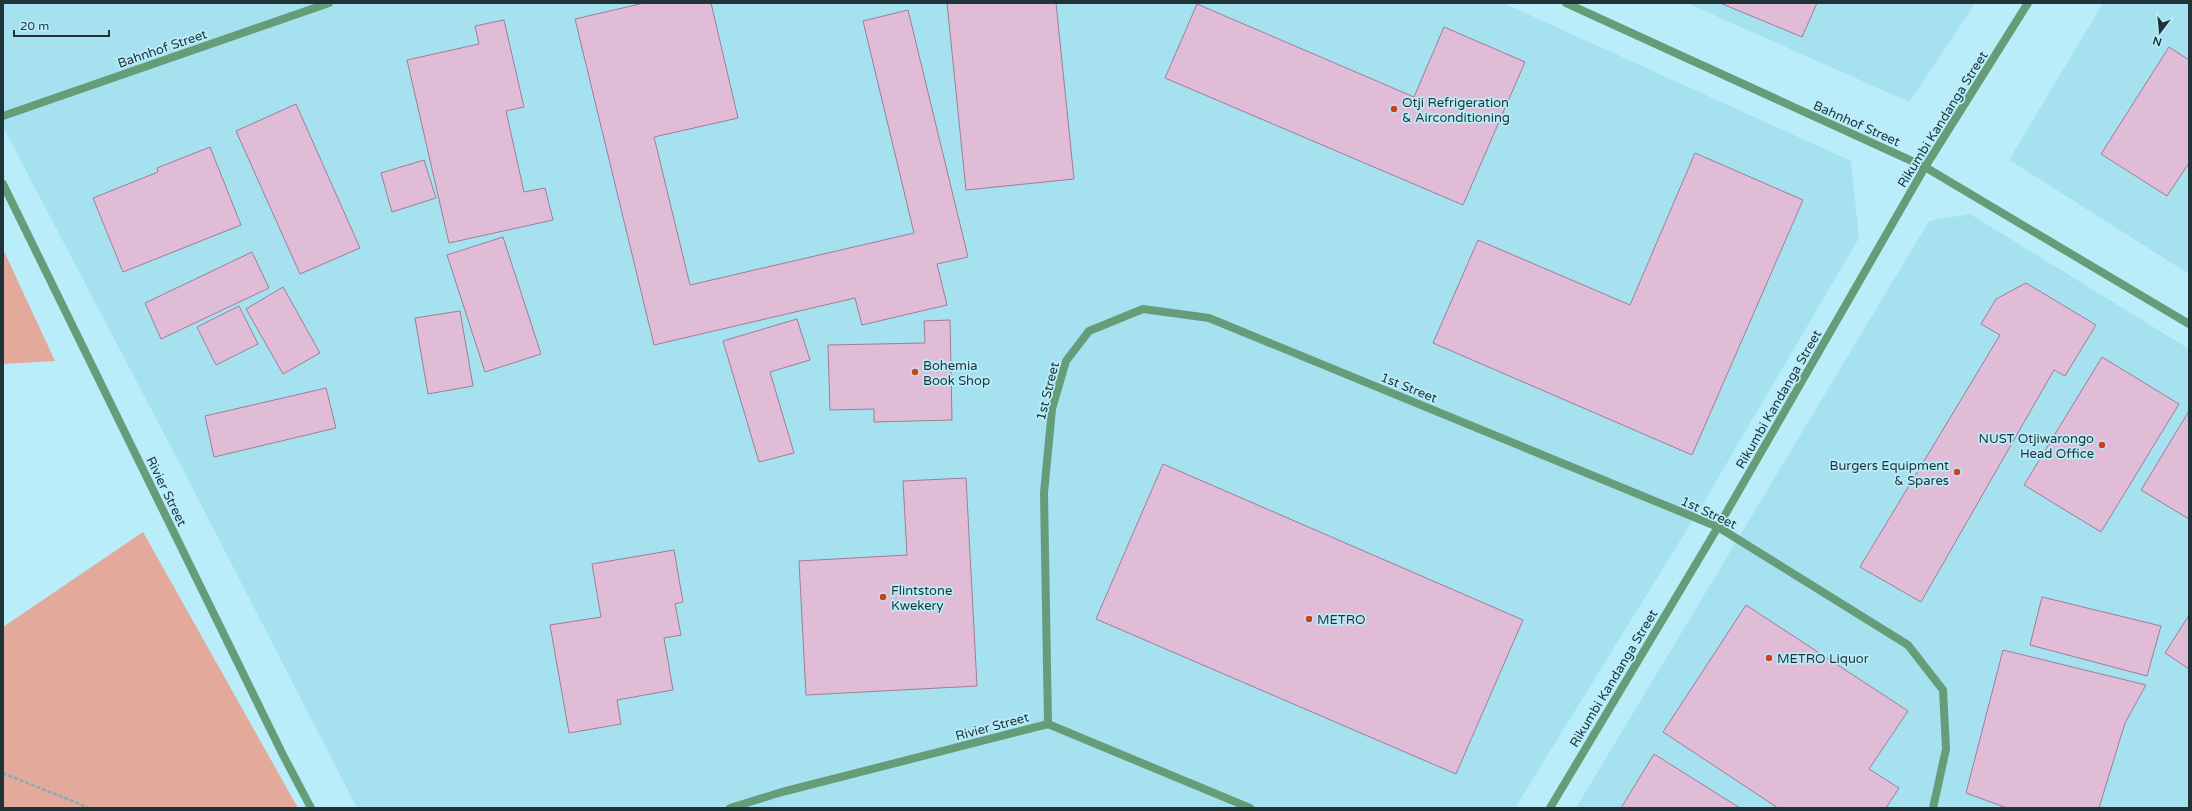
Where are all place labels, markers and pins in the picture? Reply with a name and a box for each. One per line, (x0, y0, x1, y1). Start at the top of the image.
place label: Otji Refrigeration & Airconditioning (1402, 95, 1510, 126)
marker: Otji Refrigeration & Airconditioning (1389, 104, 1399, 114)
place label: Bohemia Book Shop (923, 358, 990, 389)
marker: Bohemia Book Shop (910, 367, 920, 377)
place label: NUST Otjiwarongo Head Office (1979, 431, 2094, 462)
marker: NUST Otjiwarongo Head Office (2097, 440, 2107, 450)
place label: Burgers Equipment & Spares (1830, 458, 1949, 489)
marker: Burgers Equipment & Spares (1952, 467, 1962, 477)
place label: Flintstone Kwekery (891, 583, 952, 614)
marker: Flintstone Kwekery (878, 592, 888, 602)
place label: METRO (1317, 612, 1366, 628)
marker: METRO (1304, 614, 1314, 624)
place label: METRO Liquor (1777, 651, 1869, 667)
marker: METRO Liquor (1764, 653, 1774, 663)

